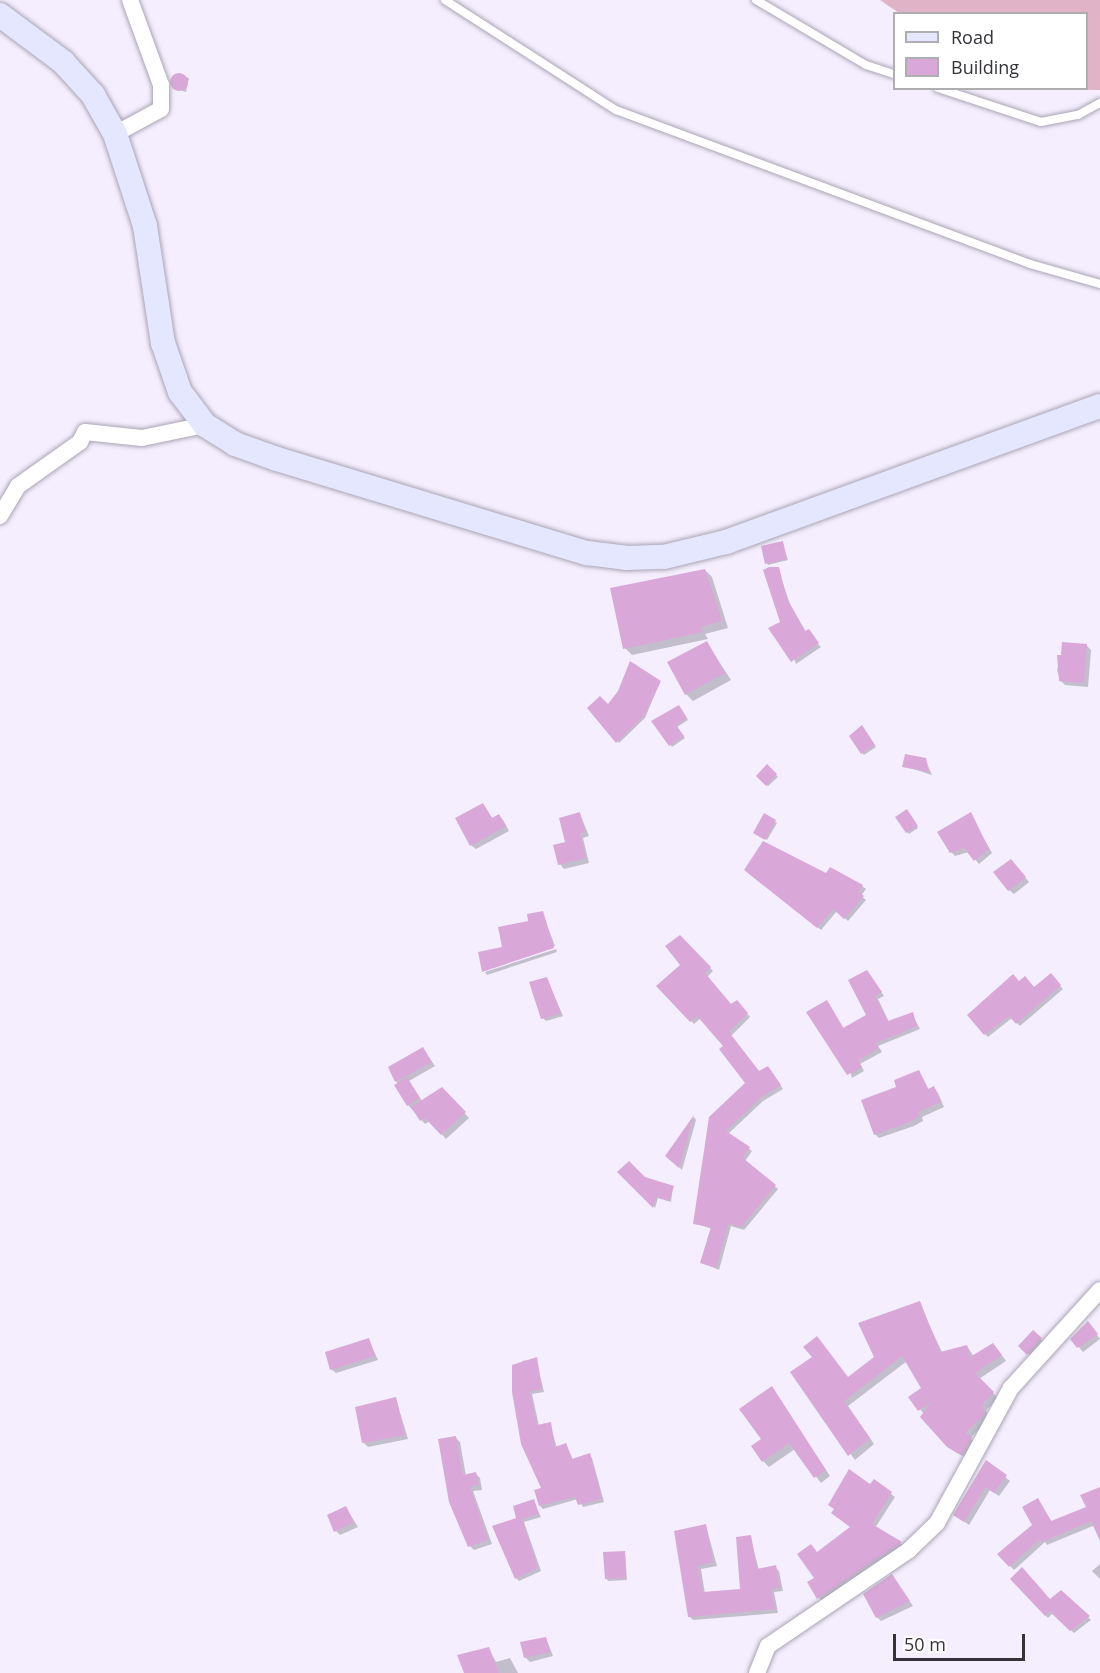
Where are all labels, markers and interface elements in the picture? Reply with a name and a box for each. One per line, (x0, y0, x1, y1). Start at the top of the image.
legend (893, 12, 1088, 90)
text: Road (951, 25, 994, 49)
text: Building (951, 55, 1019, 79)
scale bar (896, 1622, 1028, 1660)
text: 50 m (904, 1632, 946, 1656)

